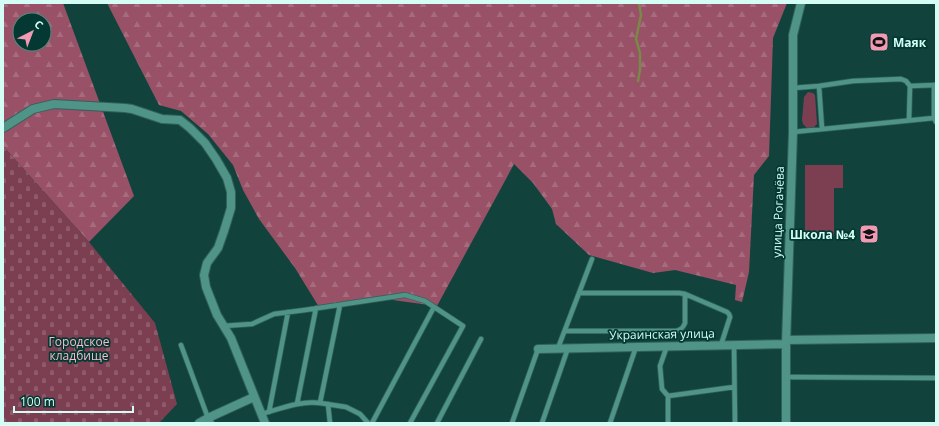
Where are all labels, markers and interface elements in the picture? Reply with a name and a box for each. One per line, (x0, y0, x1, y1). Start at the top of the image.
north arrow (12, 12, 52, 52)
text: С (31, 16, 47, 32)
sports icon: Маяк (868, 31, 890, 53)
place label: Маяк (893, 34, 927, 51)
street label: улица Рогачёва (768, 166, 788, 258)
school or university icon: Школа №4 (858, 223, 880, 245)
place label: Школа №4 (790, 226, 855, 243)
street label: Украинская улица (609, 325, 715, 343)
park label: Городское кладбище (49, 333, 110, 364)
scale bar (14, 388, 133, 414)
text: 100 m (20, 393, 55, 410)

